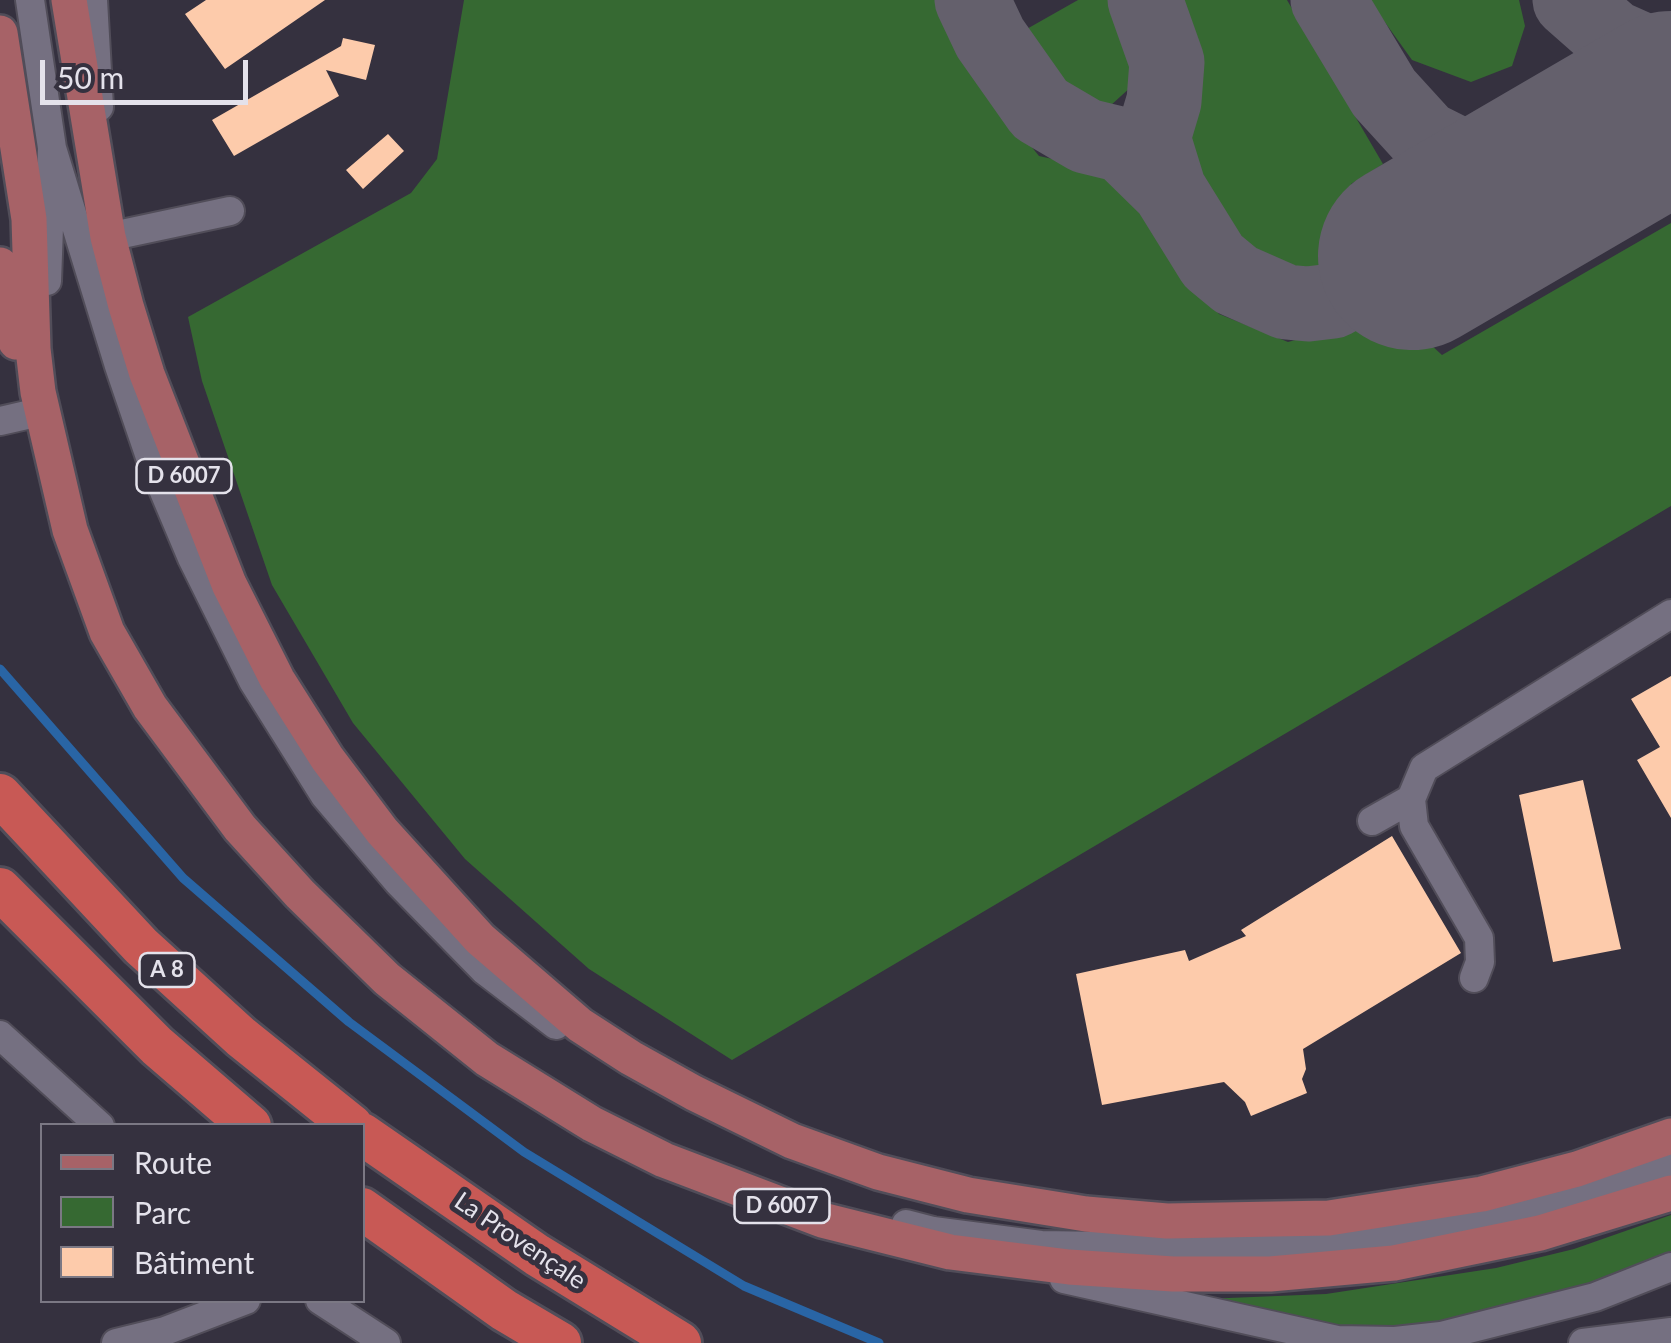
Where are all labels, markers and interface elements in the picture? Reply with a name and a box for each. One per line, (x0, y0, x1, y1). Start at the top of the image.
scale bar (45, 40, 252, 102)
text: 50 m (57, 59, 124, 95)
road number: D 6007 (136, 459, 232, 493)
road number: A 8 (140, 953, 194, 987)
legend (40, 1123, 365, 1303)
text: Route (134, 1144, 212, 1180)
street label: La Provençale (449, 1186, 591, 1296)
road number: D 6007 (734, 1189, 830, 1223)
text: Parc (134, 1194, 191, 1230)
text: Bâtiment (134, 1244, 254, 1280)

